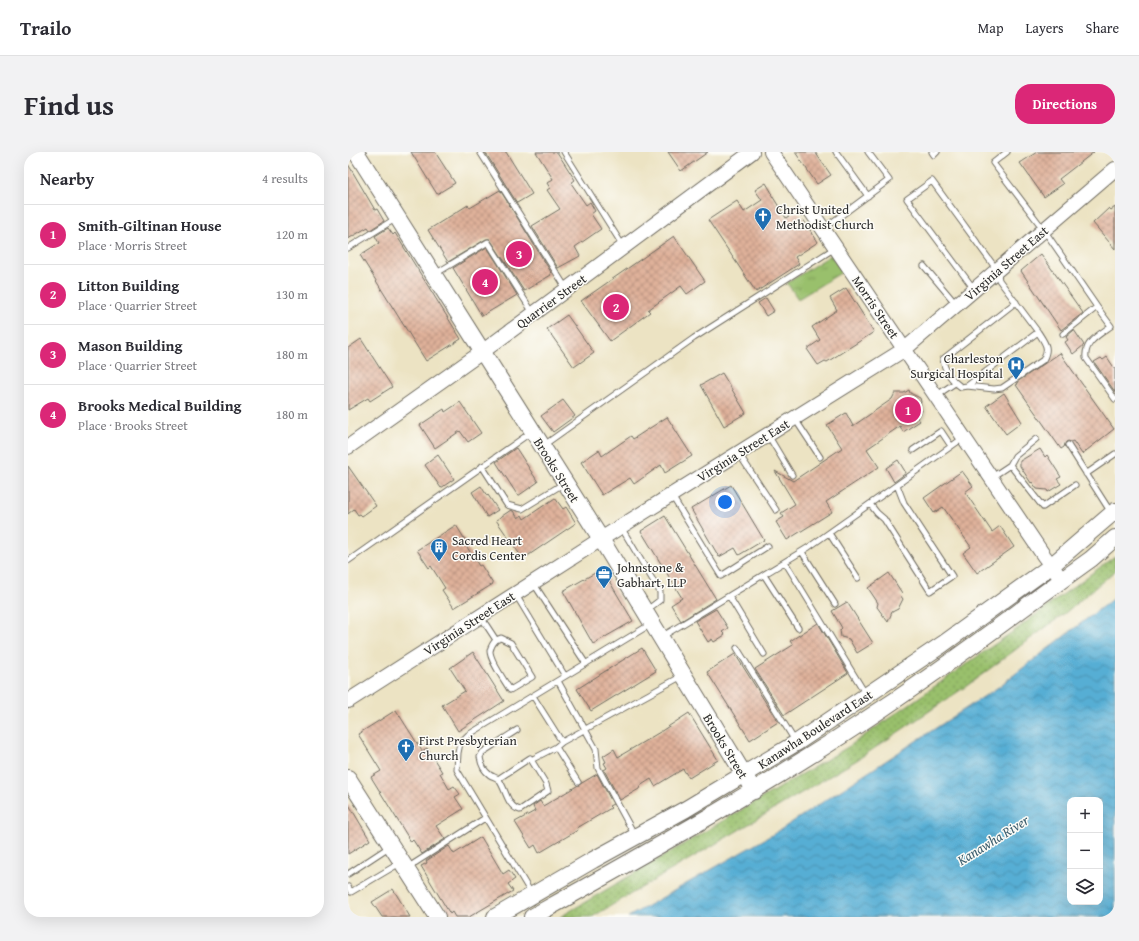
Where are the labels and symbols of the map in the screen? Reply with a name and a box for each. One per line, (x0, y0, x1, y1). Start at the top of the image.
place label: Christ United Methodist Church (776, 200, 875, 234)
church icon: Christ United Methodist Church (753, 206, 773, 231)
street label: Virginia Street East (960, 221, 1053, 305)
pin: 3 (506, 239, 532, 269)
pin: 4 (472, 267, 498, 297)
street label: Quarrier Street (512, 269, 591, 333)
street label: Morris Street (847, 272, 904, 343)
pin: 2 (603, 292, 629, 322)
place label: Charleston Surgical Hospital (910, 349, 1004, 383)
hospital icon: Charleston Surgical Hospital (1006, 355, 1026, 380)
pin: 1 (895, 395, 921, 425)
street label: Virginia Street East (693, 414, 794, 487)
street label: Brooks Street (529, 434, 584, 507)
your location (715, 492, 735, 512)
place label: Sacred Heart Cordis Center (452, 531, 527, 565)
building icon: Sacred Heart Cordis Center (429, 537, 449, 562)
place label: Johnstone & Gabhart, LLP (615, 558, 687, 592)
office icon: Johnstone & Gabhart, LLP (594, 564, 614, 589)
street label: Virginia Street East (420, 586, 519, 660)
street label: Kanawha Boulevard East (754, 685, 877, 774)
street label: Brooks Street (699, 710, 753, 783)
place label: First Presbyterian Church (419, 731, 517, 765)
church icon: First Presbyterian Church (396, 737, 416, 762)
water label: Kanawha River (952, 810, 1033, 871)

